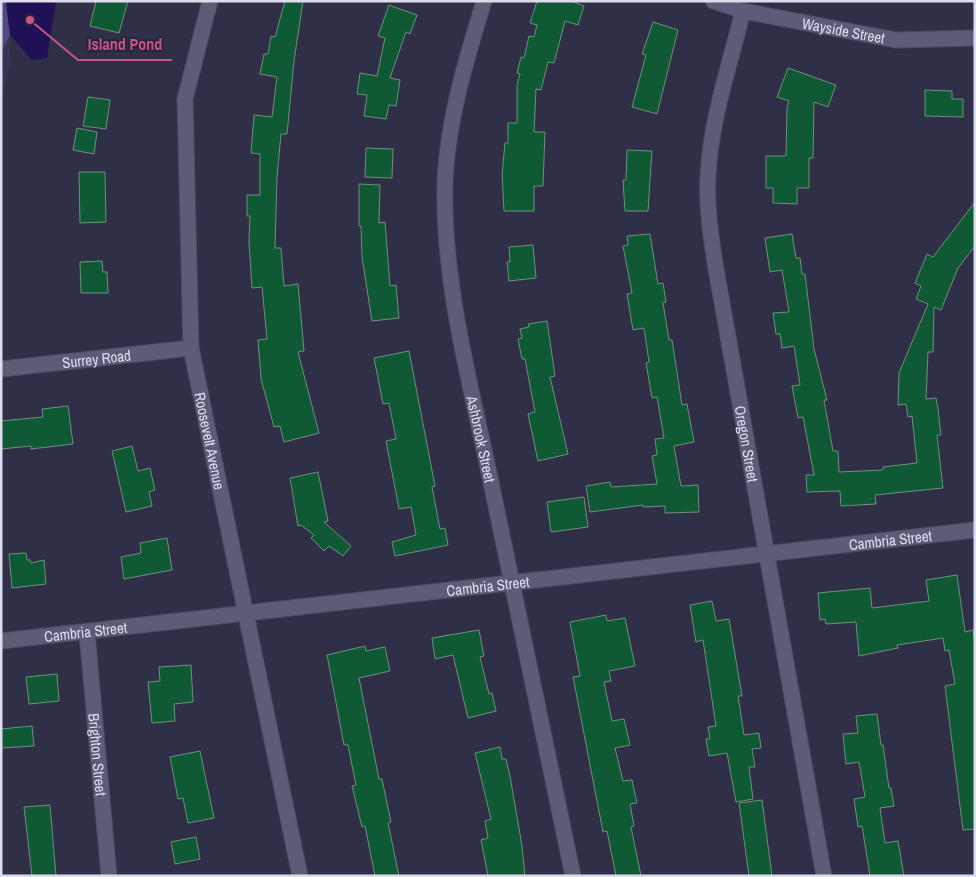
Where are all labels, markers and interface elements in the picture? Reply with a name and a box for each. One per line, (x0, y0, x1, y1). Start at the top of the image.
street label: Wayside Street (801, 12, 887, 48)
callout: Island Pond (78, 29, 172, 60)
text: Island Pond (88, 33, 162, 55)
street label: Surrey Road (61, 344, 132, 373)
street label: Roosevelt Avenue (190, 390, 230, 492)
street label: Ashbrook Street (462, 393, 501, 485)
street label: Oregon Street (730, 404, 764, 484)
street label: Cambria Street (848, 524, 933, 555)
street label: Cambria Street (445, 570, 531, 601)
street label: Cambria Street (43, 616, 129, 647)
street label: Brighton Street (84, 712, 112, 797)

